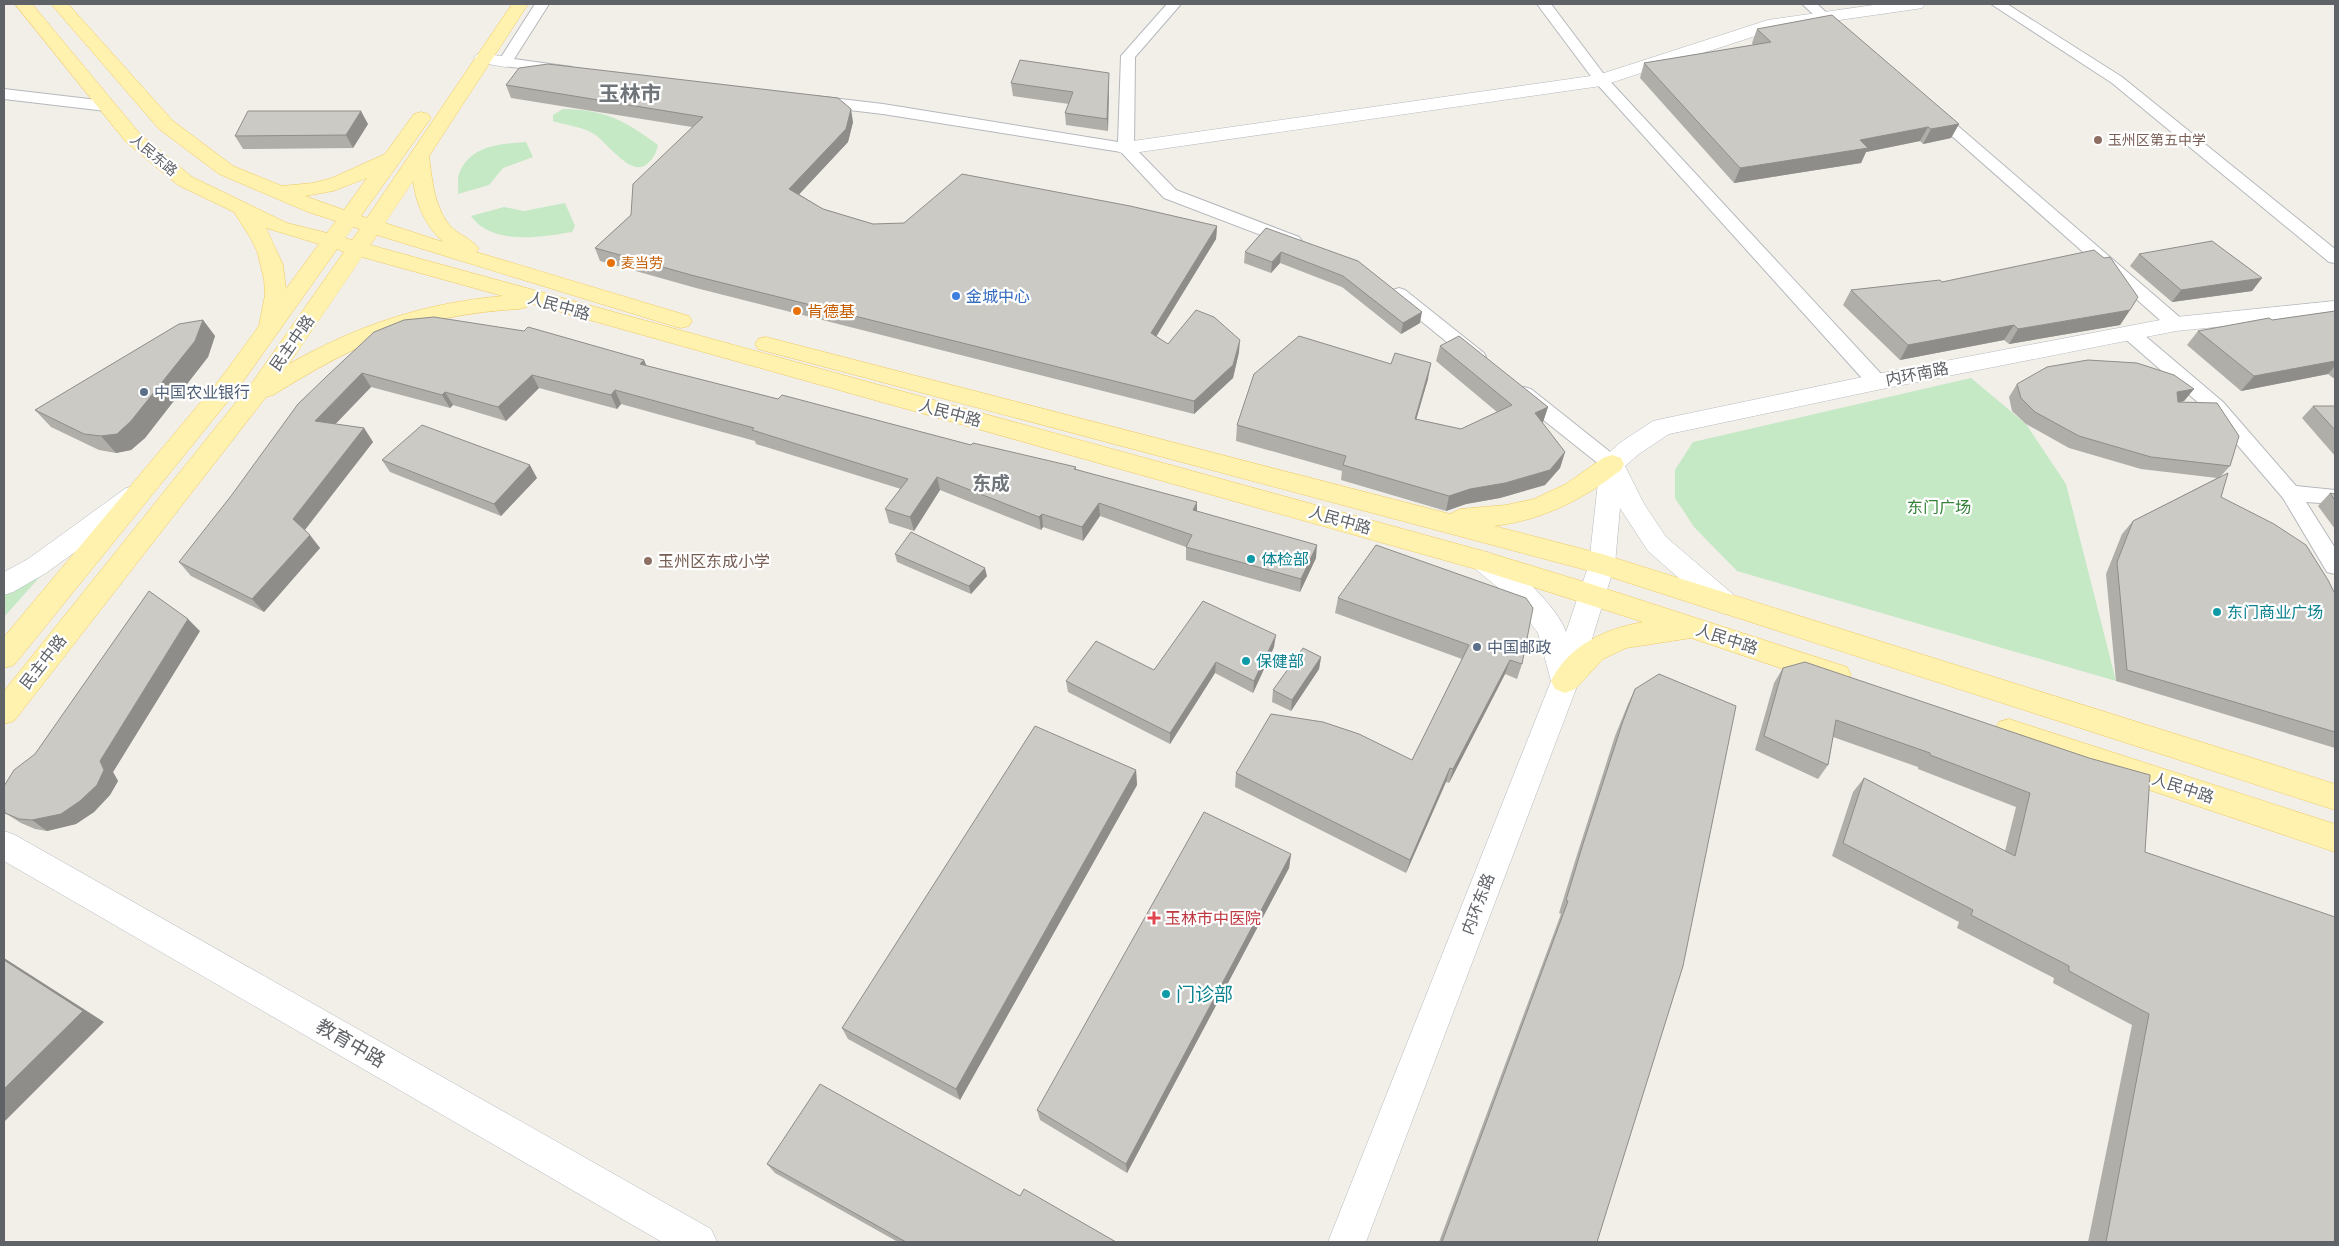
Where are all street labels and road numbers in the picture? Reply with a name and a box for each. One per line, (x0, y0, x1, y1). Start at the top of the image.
street label: 人民东路 (127, 131, 181, 179)
street label: 人民中路 (526, 288, 592, 324)
street label: 民主中路 (266, 311, 318, 375)
street label: 内环南路 (1884, 359, 1950, 389)
street label: 人民中路 (917, 396, 983, 430)
street label: 人民中路 (1307, 502, 1373, 538)
street label: 人民中路 (1694, 620, 1760, 658)
street label: 民主中路 (16, 631, 70, 693)
street label: 人民中路 (2150, 769, 2216, 807)
street label: 内环东路 (1458, 871, 1498, 937)
street label: 教育中路 (313, 1014, 389, 1072)

